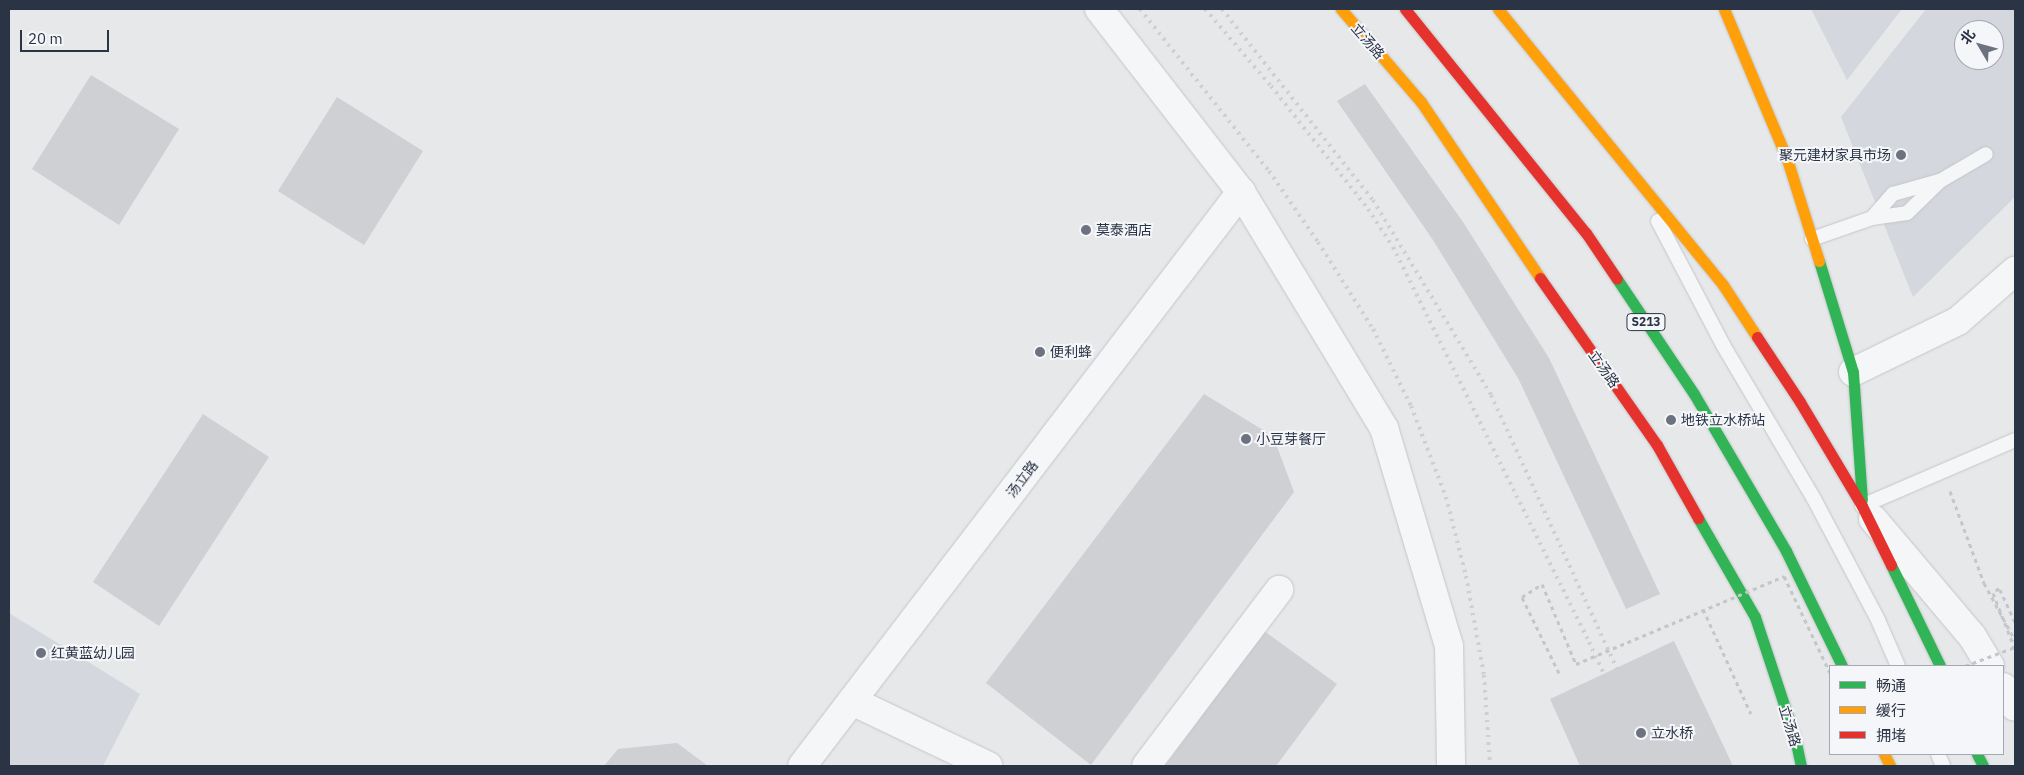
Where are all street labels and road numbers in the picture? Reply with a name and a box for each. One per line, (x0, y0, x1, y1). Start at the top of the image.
street label: 立汤路 (1348, 20, 1388, 62)
road number: S213 (1626, 313, 1666, 332)
street label: 立汤路 (1585, 347, 1623, 391)
street label: 汤立路 (1003, 457, 1041, 501)
street label: 立汤路 (1776, 703, 1804, 749)

